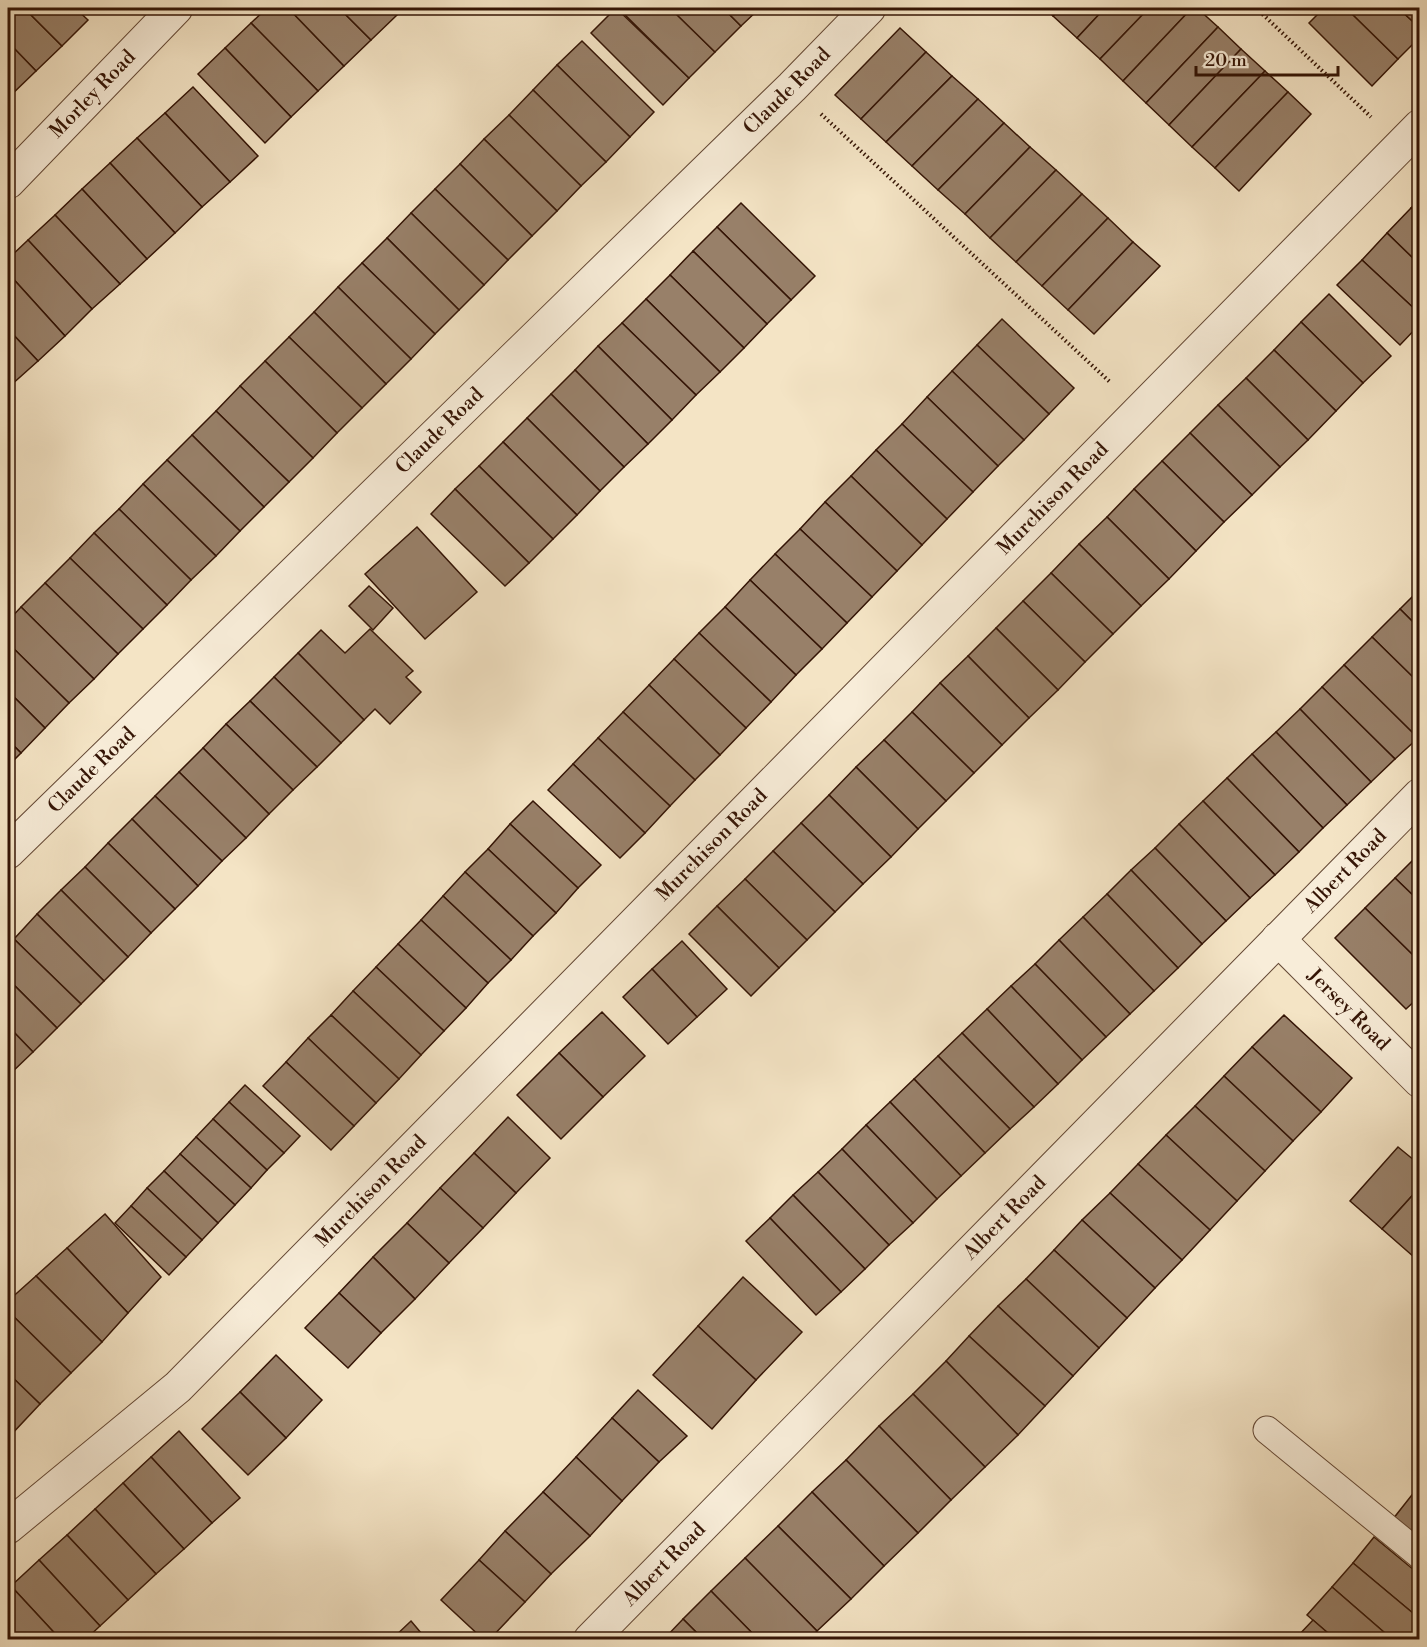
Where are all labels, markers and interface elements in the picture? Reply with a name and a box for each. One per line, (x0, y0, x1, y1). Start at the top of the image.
scale bar (1196, 39, 1338, 77)
street label: Claude Road (738, 42, 836, 140)
street label: Morley Road (44, 44, 142, 144)
text: 20 m (1205, 49, 1247, 72)
street label: Claude Road (390, 382, 489, 479)
street label: Murchison Road (992, 437, 1114, 560)
street label: Claude Road (42, 721, 141, 819)
street label: Murchison Road (651, 783, 773, 907)
street label: Albert Road (1298, 823, 1393, 919)
street label: Jersey Road (1302, 963, 1396, 1057)
street label: Murchison Road (310, 1129, 432, 1253)
street label: Albert Road (957, 1170, 1052, 1266)
street label: Albert Road (617, 1517, 711, 1612)

